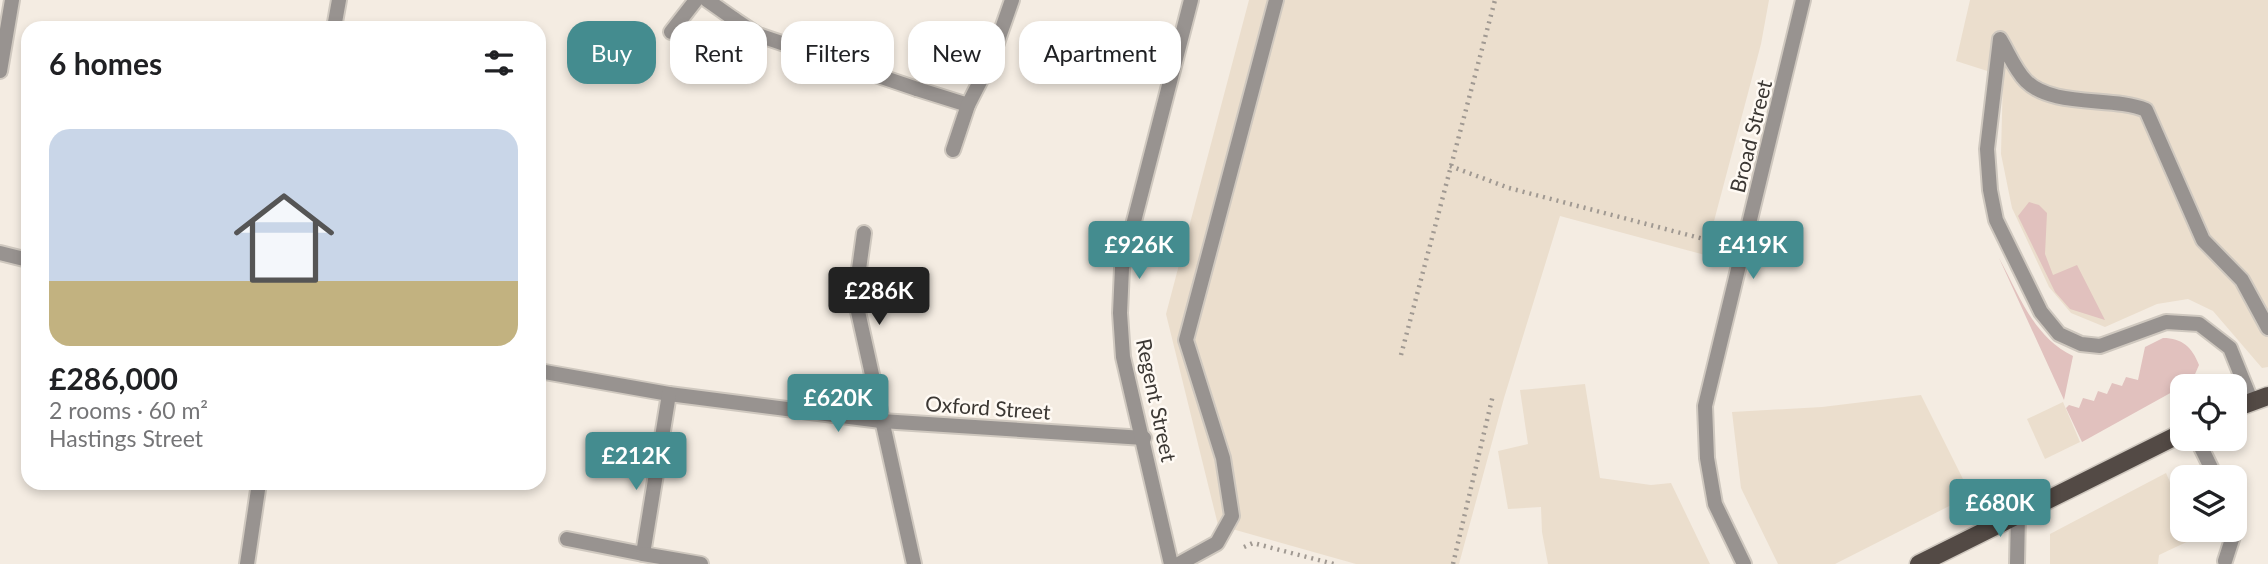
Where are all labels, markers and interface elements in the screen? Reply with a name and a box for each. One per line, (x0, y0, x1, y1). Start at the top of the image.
chip: Buy (567, 21, 656, 84)
chip: Rent (670, 21, 767, 84)
chip: Filters (781, 21, 894, 84)
chip: New (908, 21, 1005, 84)
chip: Apartment (1019, 21, 1181, 84)
icon: filters (480, 44, 518, 82)
text: 6 homes (49, 45, 162, 81)
street label: Broad Street (1724, 77, 1776, 195)
icon: home (221, 175, 347, 301)
pin: £926K (1090, 222, 1188, 281)
pin: £419K (1704, 222, 1802, 281)
text: £926K (1104, 230, 1174, 258)
text: £419K (1718, 230, 1788, 258)
pin: £286K (830, 268, 928, 327)
text: £286K (844, 276, 914, 304)
street label: Regent Street (1132, 336, 1182, 464)
text: £286,000 (49, 360, 178, 396)
pin: £620K (789, 374, 887, 434)
map controls (2170, 374, 2247, 542)
button: locate (2170, 374, 2247, 451)
text: £620K (803, 383, 873, 411)
street label: Oxford Street (925, 390, 1052, 424)
text: 2 rooms · 60 m² (49, 396, 208, 424)
text: Hastings Street (49, 424, 203, 452)
pin: £212K (587, 433, 685, 492)
text: £212K (601, 441, 671, 469)
button: layers (2170, 465, 2247, 542)
pin: £680K (1951, 480, 2049, 539)
text: £680K (1965, 488, 2035, 516)

